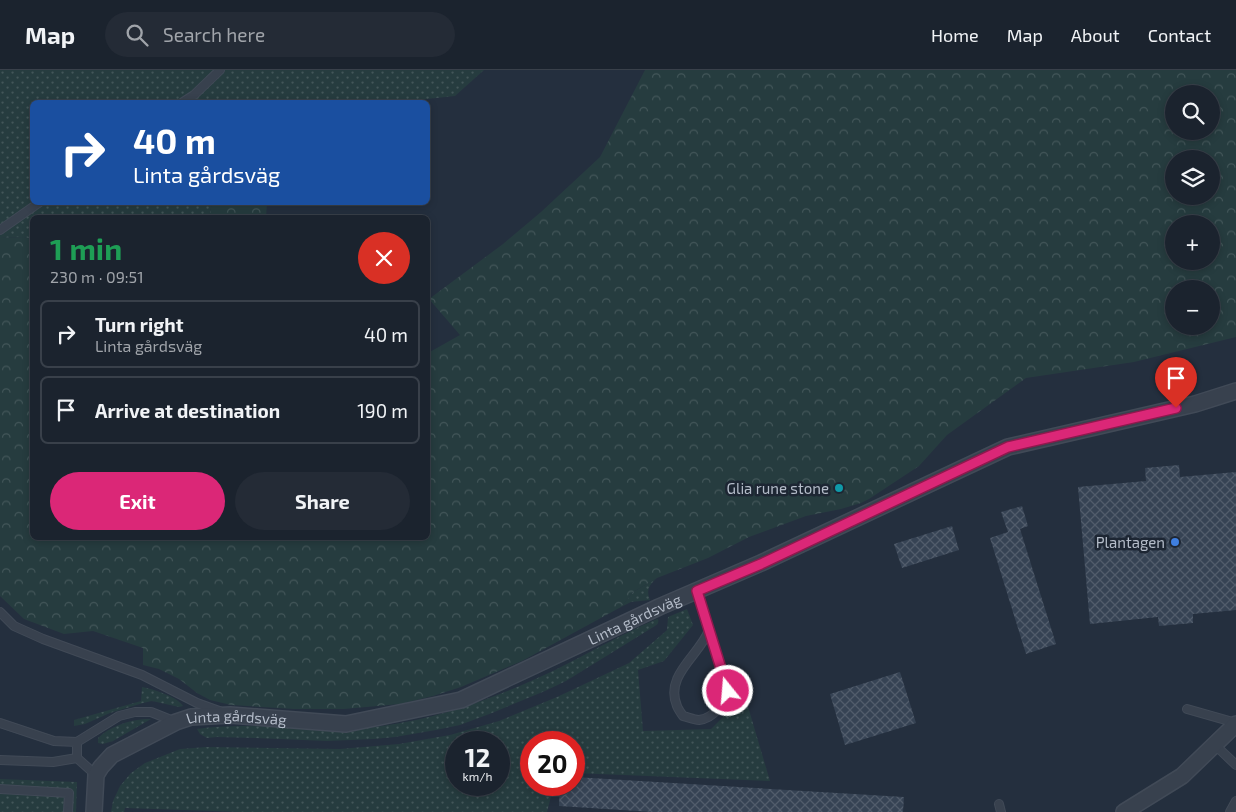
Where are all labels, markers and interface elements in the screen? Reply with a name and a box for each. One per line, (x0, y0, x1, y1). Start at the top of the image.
search box (105, 12, 455, 57)
text: Map (25, 20, 75, 49)
icon: search (123, 21, 151, 49)
text: Search here (163, 23, 265, 46)
text: Home (931, 24, 979, 46)
text: Map (1007, 24, 1043, 46)
text: About (1071, 24, 1120, 46)
text: Contact (1148, 24, 1211, 46)
map controls (1165, 85, 1220, 335)
button: search (1165, 85, 1220, 140)
text: 40 m (133, 119, 216, 161)
icon: right (50, 120, 115, 185)
button: layers (1165, 150, 1220, 205)
text: Linta gårdsväg (133, 161, 280, 187)
button: + (1165, 215, 1220, 270)
text: 1 min (50, 230, 122, 266)
button: close (358, 232, 410, 284)
text: 230 m · 09:51 (50, 267, 144, 286)
button: − (1165, 280, 1220, 335)
text: Turn right (95, 313, 183, 336)
icon: right (52, 320, 80, 348)
text: 40 m (364, 323, 408, 346)
text: Linta gårdsväg (95, 336, 202, 355)
pin (1155, 357, 1197, 408)
icon: arrive (1162, 364, 1190, 392)
icon: arrive (52, 396, 80, 424)
text: Arrive at destination (95, 399, 280, 422)
text: 190 m (357, 399, 408, 422)
button: Exit (50, 472, 225, 530)
button: Share (235, 472, 410, 530)
place label: Glia rune stone (727, 479, 829, 497)
marker: Glia rune stone (833, 482, 845, 494)
place label: Plantagen (1096, 533, 1165, 551)
marker: Plantagen (1169, 536, 1181, 548)
street label: Linta gårdsväg (585, 589, 684, 648)
position arrow (701, 664, 753, 716)
street label: Linta gårdsväg (184, 706, 288, 728)
speed limit sign: 20 (520, 731, 585, 796)
text: 12 (465, 742, 490, 772)
text: km/h (463, 769, 492, 783)

